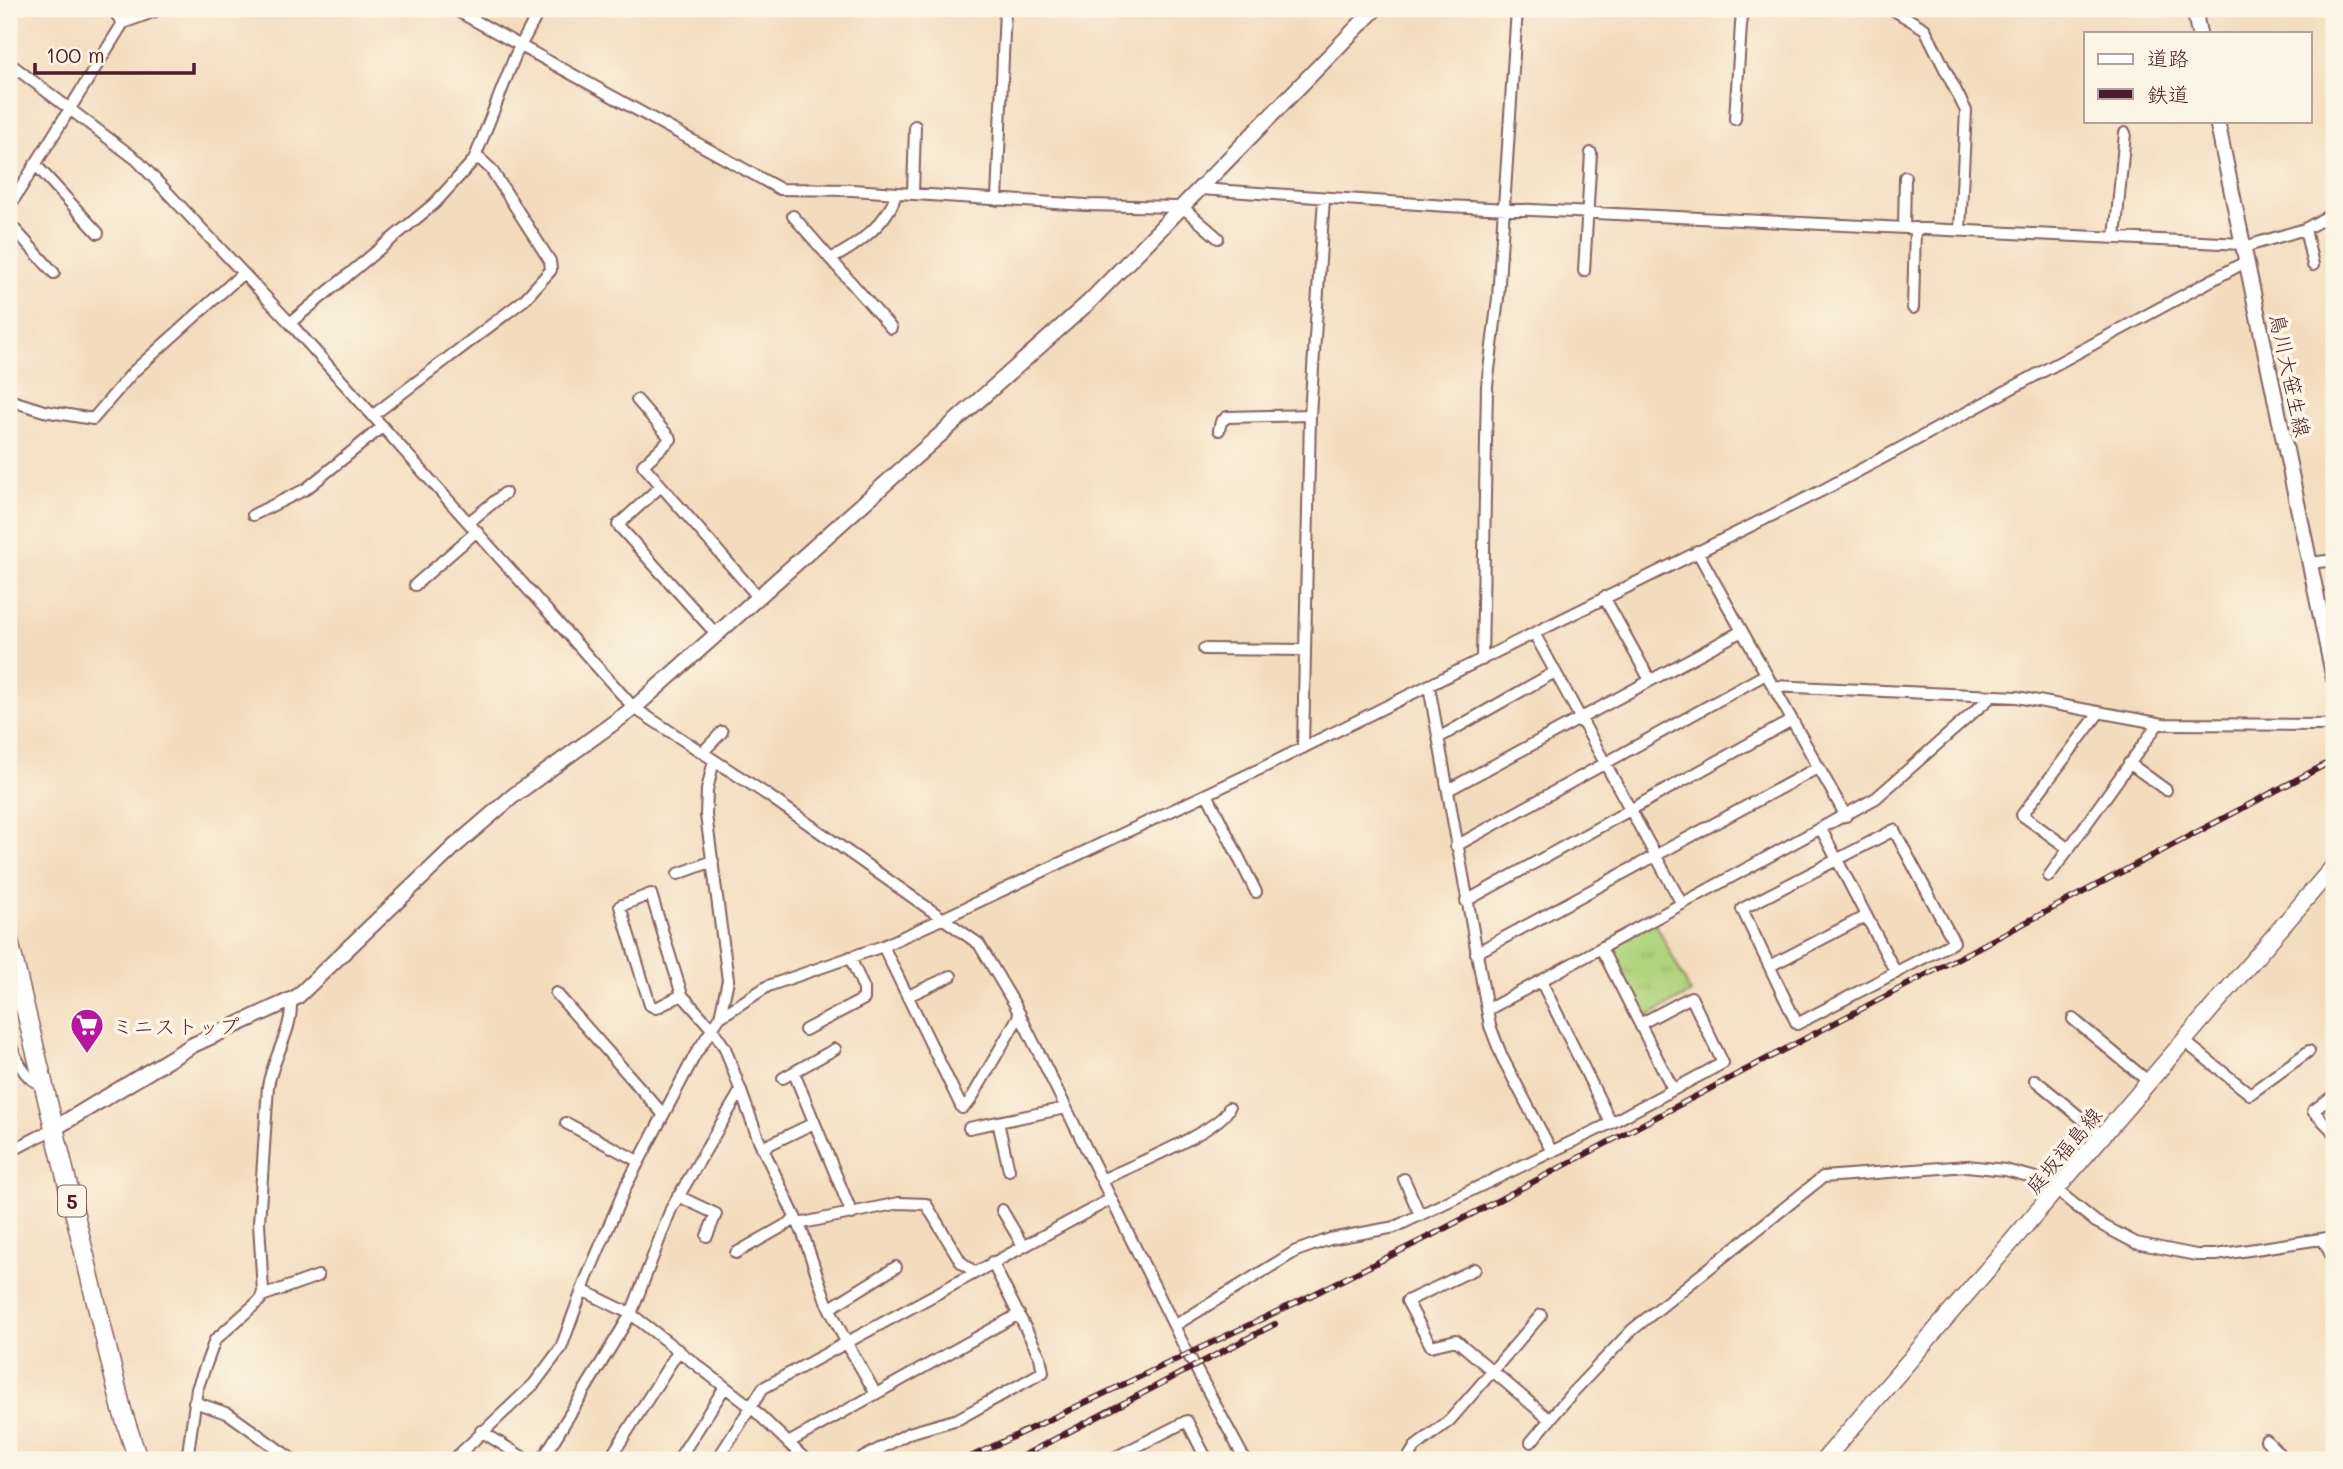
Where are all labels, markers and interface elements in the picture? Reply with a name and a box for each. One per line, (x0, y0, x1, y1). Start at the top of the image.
scale bar (35, 32, 194, 76)
legend (2084, 32, 2312, 122)
text: 100 m (46, 41, 105, 68)
text: 道路 (2147, 44, 2189, 71)
text: 鉄道 (2147, 80, 2189, 107)
street label: 鳥川大笹生線 (2265, 311, 2317, 439)
supermarket icon: ミニストップ (68, 1006, 106, 1055)
place label: ミニストップ (112, 1012, 240, 1039)
street label: 庭坂福島線 (2019, 1101, 2107, 1199)
road number: 5 (58, 1186, 86, 1217)

